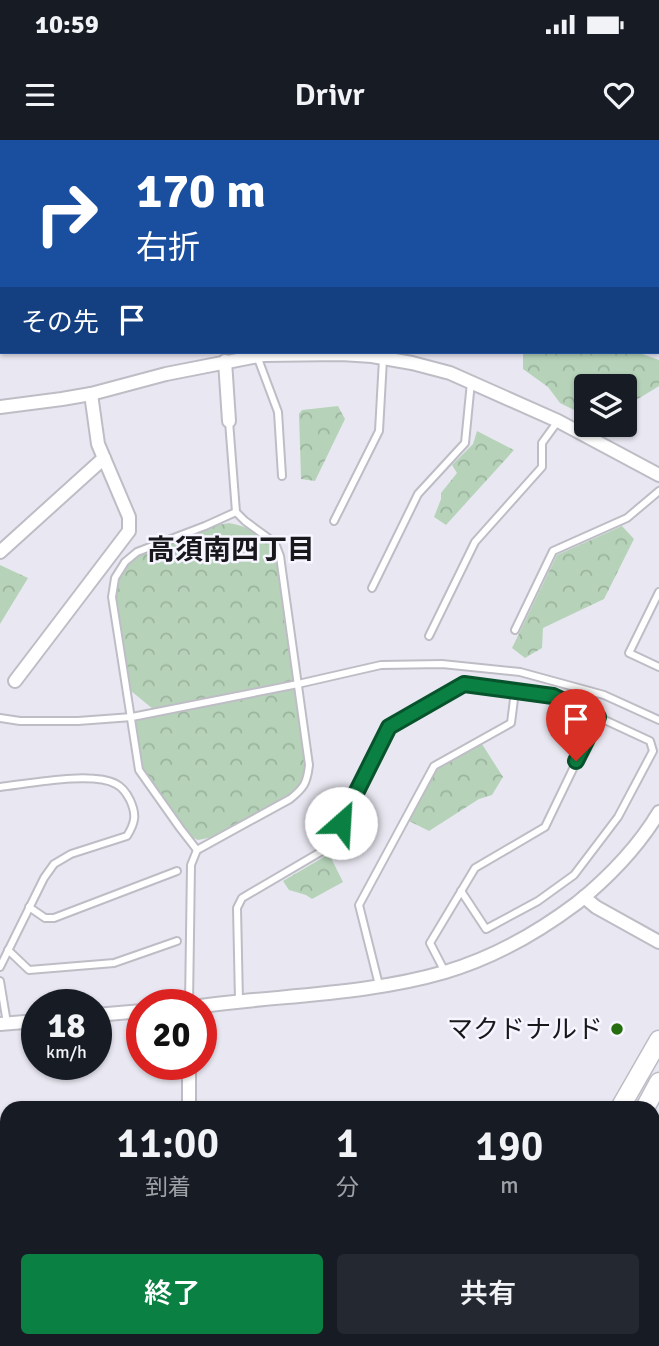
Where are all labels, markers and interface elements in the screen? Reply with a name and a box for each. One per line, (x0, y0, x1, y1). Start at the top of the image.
text: 10:59 (35, 9, 99, 41)
text: Drivr (294, 75, 365, 114)
icon: menu (21, 76, 59, 114)
icon: heart (600, 76, 638, 114)
text: 170 m (136, 161, 266, 221)
icon: right (21, 168, 112, 259)
text: 右折 (136, 228, 200, 267)
icon: arrive (113, 301, 151, 339)
text: その先 (21, 307, 99, 339)
map controls (574, 374, 637, 437)
button: layers (574, 374, 637, 437)
district label: 高須南四丁目 (147, 533, 315, 567)
pin (546, 689, 606, 761)
icon: arrive (557, 700, 595, 738)
position arrow (304, 786, 378, 860)
speed limit sign: 20 (126, 989, 217, 1080)
text: 18 (48, 1004, 85, 1047)
place label: マクドナルド (447, 1014, 603, 1046)
marker: マクドナルド (609, 1021, 625, 1037)
text: km/h (46, 1041, 87, 1063)
text: 11:00 (117, 1118, 219, 1169)
text: 1 (336, 1118, 359, 1169)
text: 190 (475, 1121, 543, 1172)
text: m (500, 1171, 519, 1200)
text: 到着 (145, 1173, 191, 1202)
text: 分 (336, 1173, 359, 1202)
button: 終了 (21, 1254, 323, 1334)
button: 共有 (337, 1254, 639, 1334)

